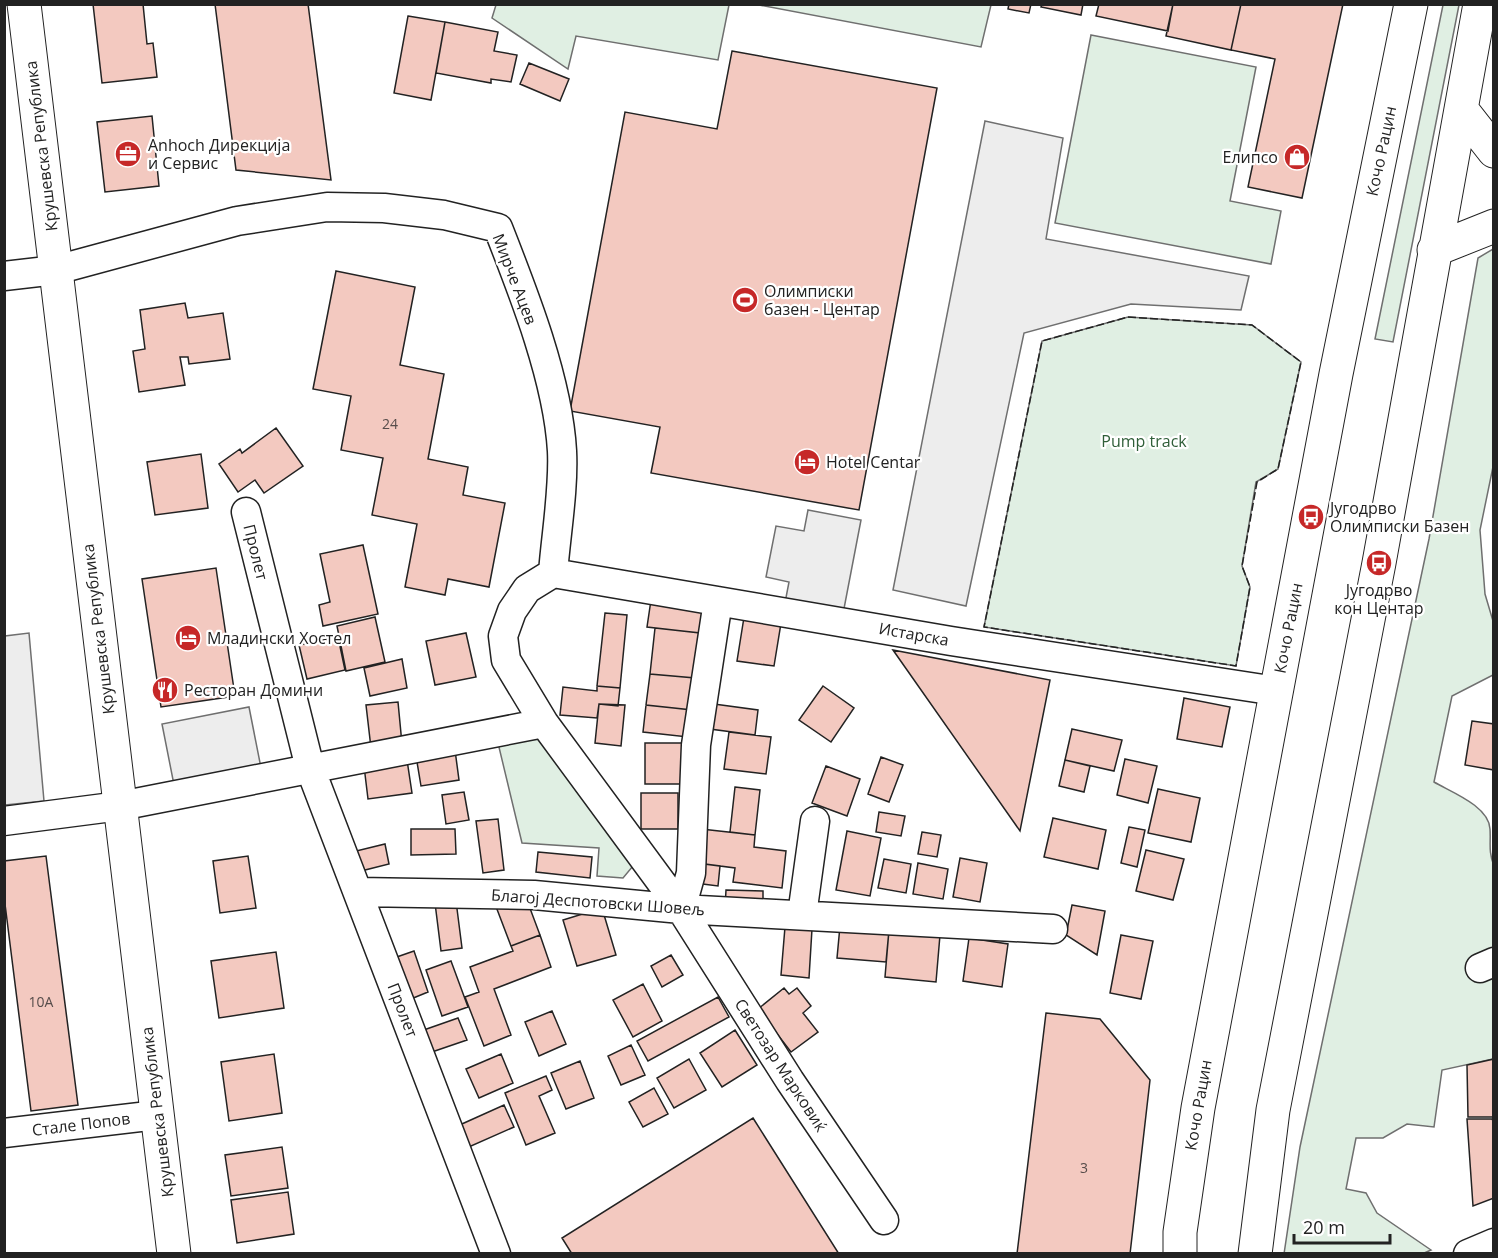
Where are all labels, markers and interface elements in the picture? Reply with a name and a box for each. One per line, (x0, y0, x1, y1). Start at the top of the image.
street label: Крушевска Република (20, 60, 62, 232)
street label: Кочо Рацин (1361, 104, 1401, 198)
place label: Anhoch Дирекција и Сервис (148, 134, 290, 174)
office icon: Anhoch Дирекција и Сервис (113, 139, 143, 169)
shop icon: Елипсо (1282, 142, 1312, 172)
place label: Елипсо (1223, 146, 1278, 168)
street label: Мирче Ацев (488, 230, 542, 328)
place label: Олимписки базен - Центар (764, 280, 880, 320)
sports icon: Олимписки базен - Центар (730, 285, 760, 315)
house number: 24 (382, 414, 398, 433)
park label: Pump track (1101, 430, 1187, 452)
hotel icon: Hotel Centar (792, 447, 822, 477)
place label: Hotel Centar (826, 451, 921, 473)
place label: Југодрво Олимписки Базен (1328, 497, 1469, 537)
bus stop icon: Југодрво Олимписки Базен (1296, 502, 1326, 532)
street label: Пролет (238, 522, 274, 583)
street label: Крушевска Република (77, 543, 119, 715)
bus stop icon: Југодрво кон Центар (1364, 548, 1394, 578)
place label: Југодрво кон Центар (1334, 579, 1424, 619)
street label: Кочо Рацин (1268, 581, 1308, 675)
street label: Истарска (877, 617, 951, 651)
hotel icon: Младински Хостел (173, 623, 203, 653)
place label: Младински Хостел (207, 627, 351, 649)
restaurant icon: Ресторан Домини (150, 675, 180, 705)
place label: Ресторан Домини (184, 679, 323, 701)
street label: Благој Деспотовски Шовељ (490, 884, 706, 920)
street label: Пролет (383, 980, 424, 1041)
house number: 10A (29, 992, 54, 1011)
street label: Светозар Марковиќ (730, 994, 833, 1136)
street label: Крушевска Република (136, 1026, 178, 1198)
street label: Кочо Рацин (1179, 1058, 1217, 1152)
street label: Стале Попов (31, 1107, 131, 1141)
house number: 3 (1080, 1158, 1088, 1177)
scale bar (1294, 1207, 1390, 1245)
text: 20 m (1303, 1215, 1345, 1239)

